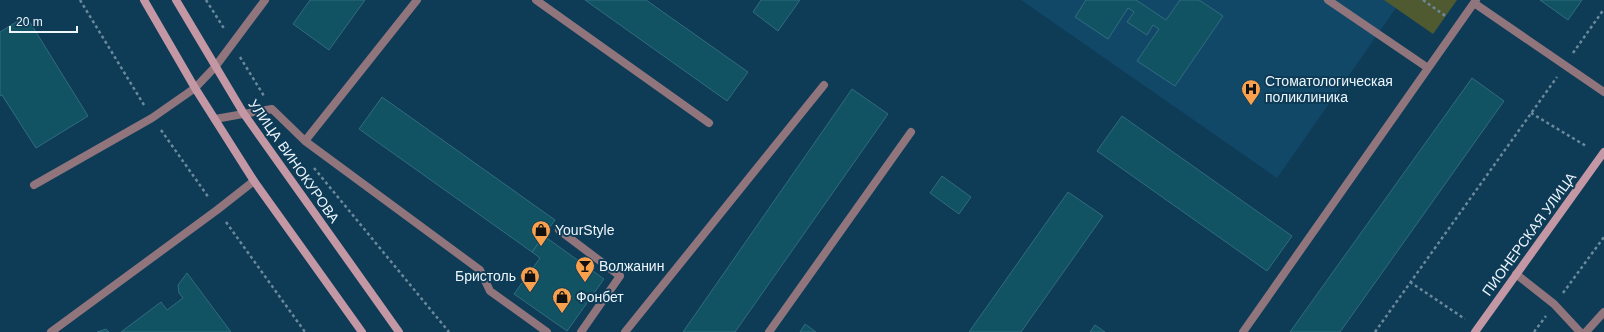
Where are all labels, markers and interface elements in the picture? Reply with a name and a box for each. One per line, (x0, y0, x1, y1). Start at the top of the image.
scale bar (10, 8, 77, 34)
text: 20 m (16, 15, 43, 29)
place label: Cтоматологическая поликлиника (1265, 73, 1393, 105)
hospital icon: Cтоматологическая поликлиника (1240, 78, 1262, 106)
street label: УЛИЦА ВИНОКУРОВА (245, 96, 343, 226)
street label: ПИОНЕРСКАЯ УЛИЦА (1479, 169, 1580, 299)
shop icon: YourStyle (530, 219, 552, 247)
place label: YourStyle (555, 222, 615, 238)
bar icon: Волжанин (574, 255, 596, 283)
place label: Волжанин (599, 258, 664, 274)
shop icon: Бристоль (519, 265, 541, 293)
place label: Бристоль (455, 268, 516, 284)
shop icon: Фонбет (551, 286, 573, 314)
place label: Фонбет (576, 289, 624, 305)

